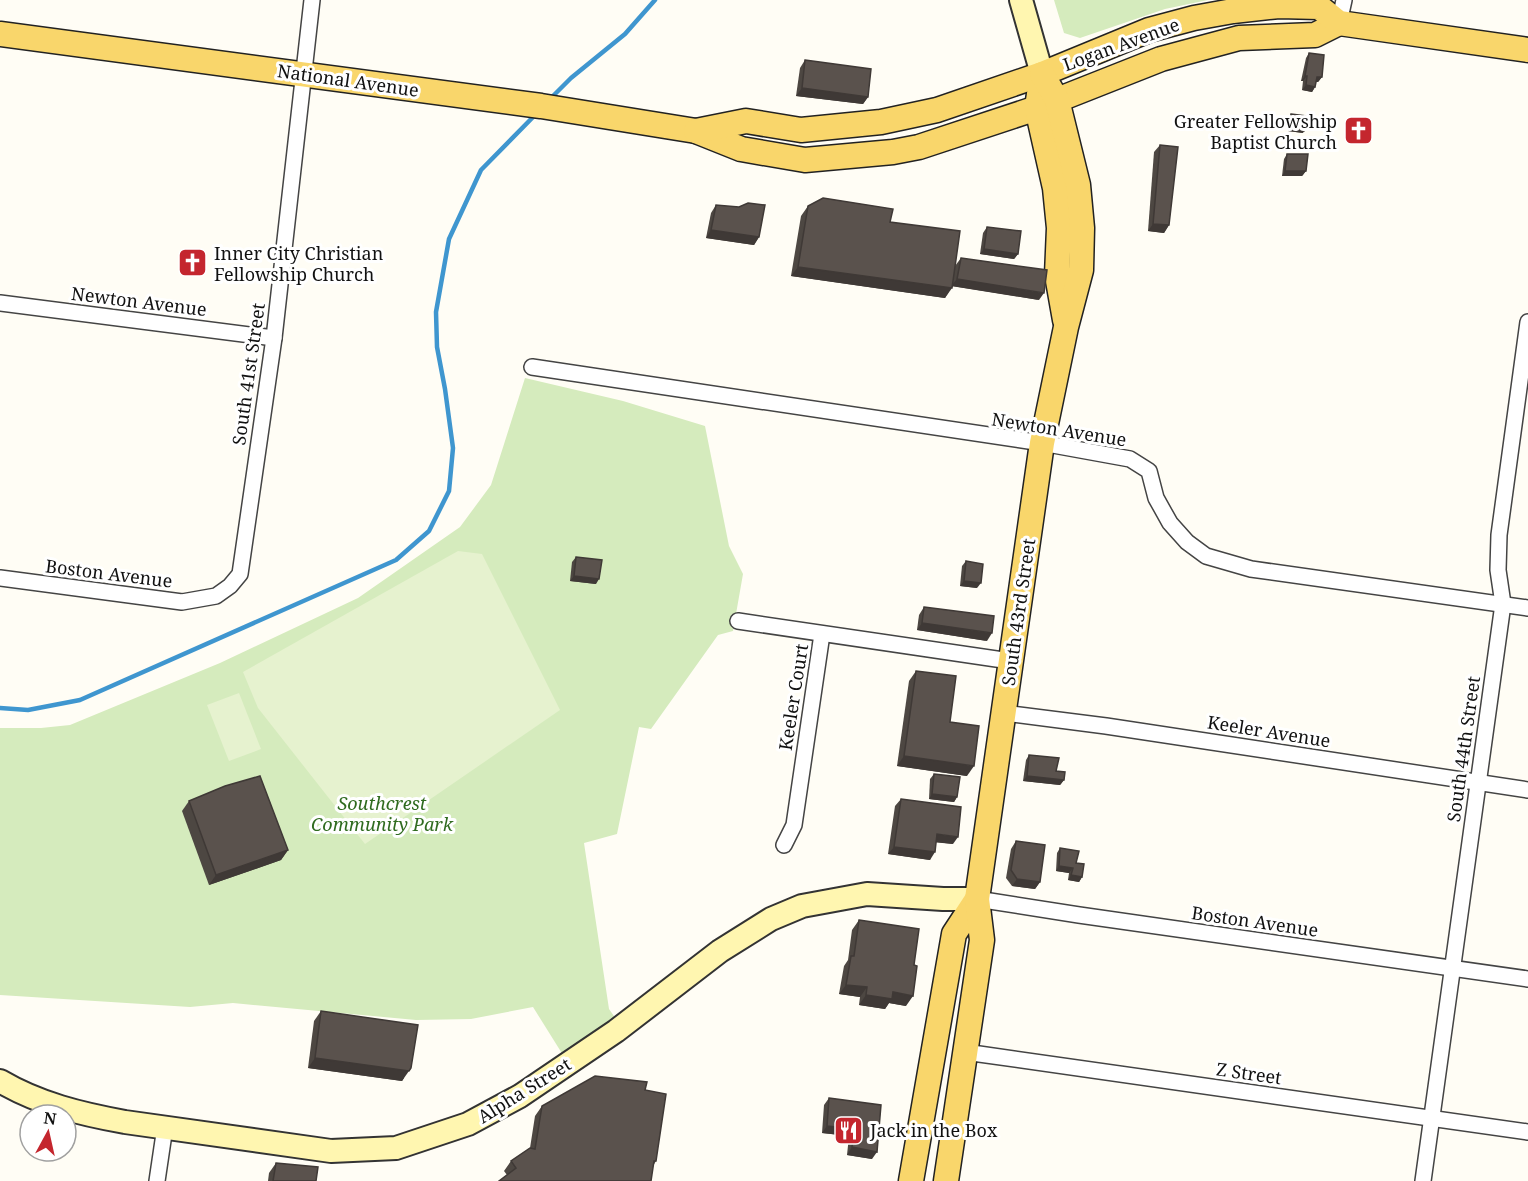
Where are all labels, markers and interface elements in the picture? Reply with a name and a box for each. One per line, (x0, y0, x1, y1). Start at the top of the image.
street label: Logan Avenue (1060, 12, 1182, 76)
street label: National Avenue (276, 58, 420, 102)
place label: Greater Fellowship Baptist Church (1174, 109, 1337, 154)
church icon: Greater Fellowship Baptist Church (1342, 115, 1374, 147)
place label: Inner City Christian Fellowship Church (214, 241, 384, 286)
church icon: Inner City Christian Fellowship Church (177, 247, 209, 279)
street label: Newton Avenue (70, 281, 208, 321)
street label: South 41st Street (226, 301, 270, 447)
street label: Newton Avenue (990, 406, 1128, 452)
street label: South 43rd Street (996, 537, 1040, 687)
street label: Boston Avenue (44, 553, 174, 593)
street label: Keeler Court (773, 642, 813, 752)
street label: South 44th Street (1441, 675, 1485, 823)
street label: Keeler Avenue (1206, 709, 1332, 753)
park label: Southcrest Community Park (311, 791, 454, 836)
street label: Boston Avenue (1190, 900, 1320, 942)
street label: Alpha Street (473, 1052, 575, 1128)
street label: Z Street (1215, 1057, 1283, 1089)
north arrow (18, 1103, 78, 1163)
text: N (42, 1106, 58, 1130)
restaurant icon: Jack in the Box (833, 1114, 865, 1146)
place label: Jack in the Box (869, 1118, 998, 1142)

